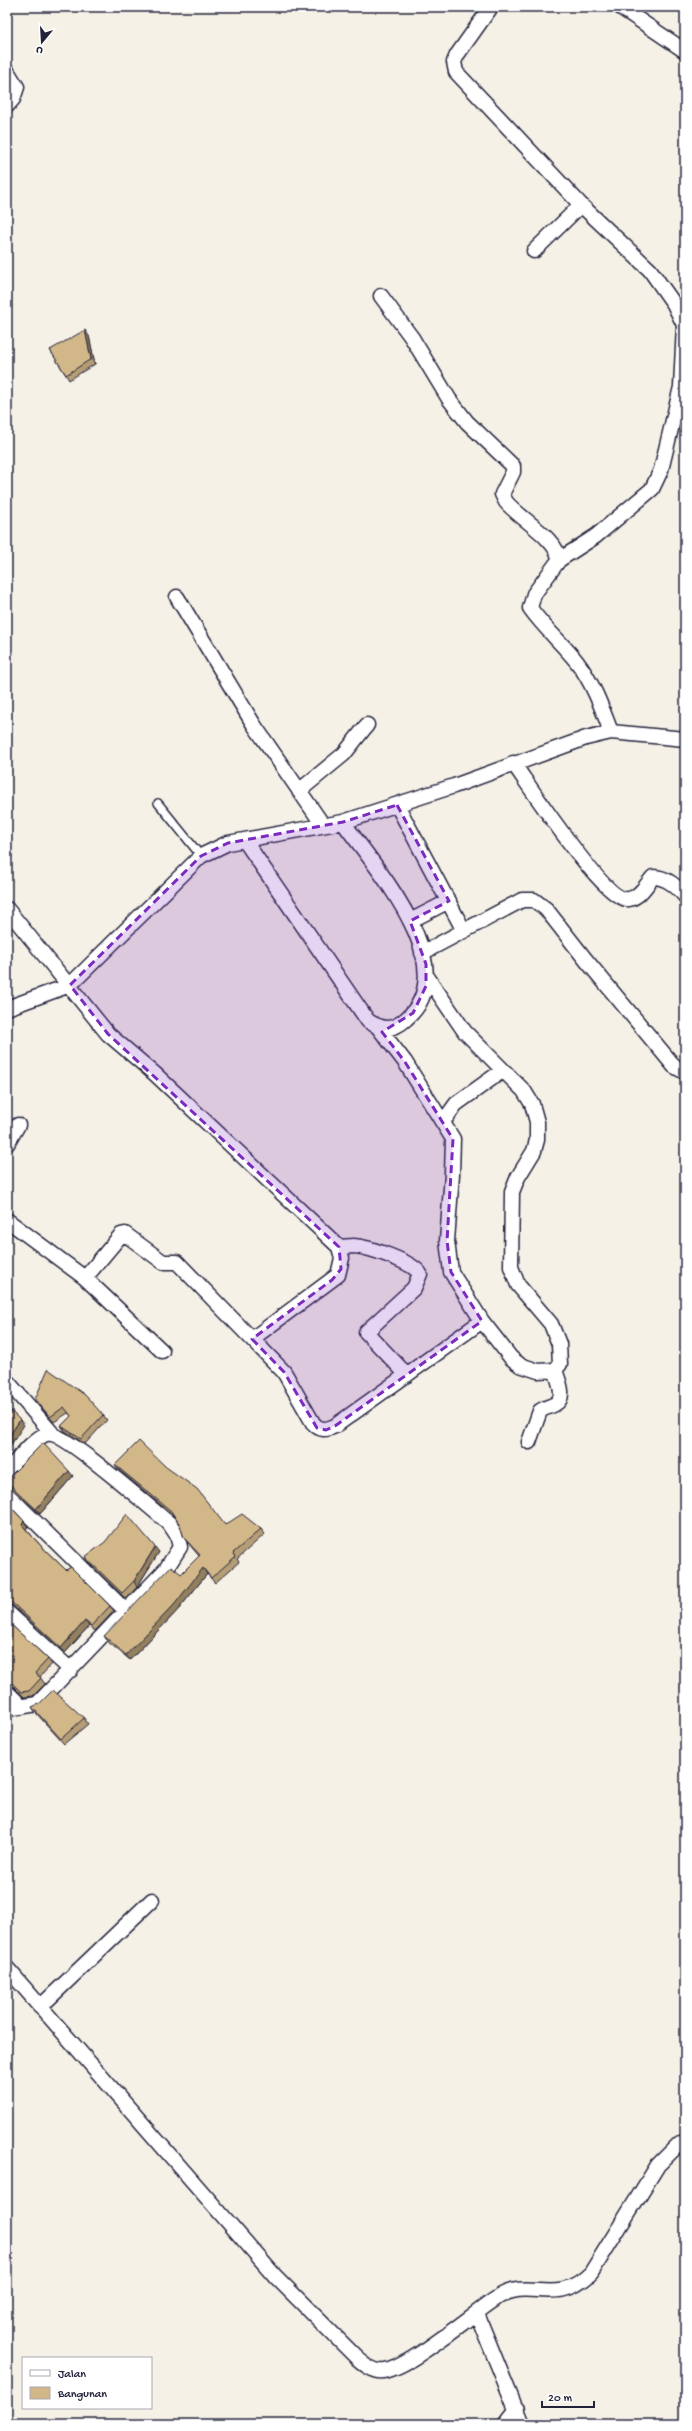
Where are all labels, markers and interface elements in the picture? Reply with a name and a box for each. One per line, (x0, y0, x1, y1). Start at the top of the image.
north arrow (22, 22, 62, 62)
text: U (34, 43, 44, 56)
legend (22, 2357, 152, 2409)
text: Jalan (58, 2368, 86, 2382)
scale bar (542, 2383, 594, 2409)
text: Bangunan (57, 2388, 107, 2402)
text: 20 m (548, 2392, 573, 2406)

